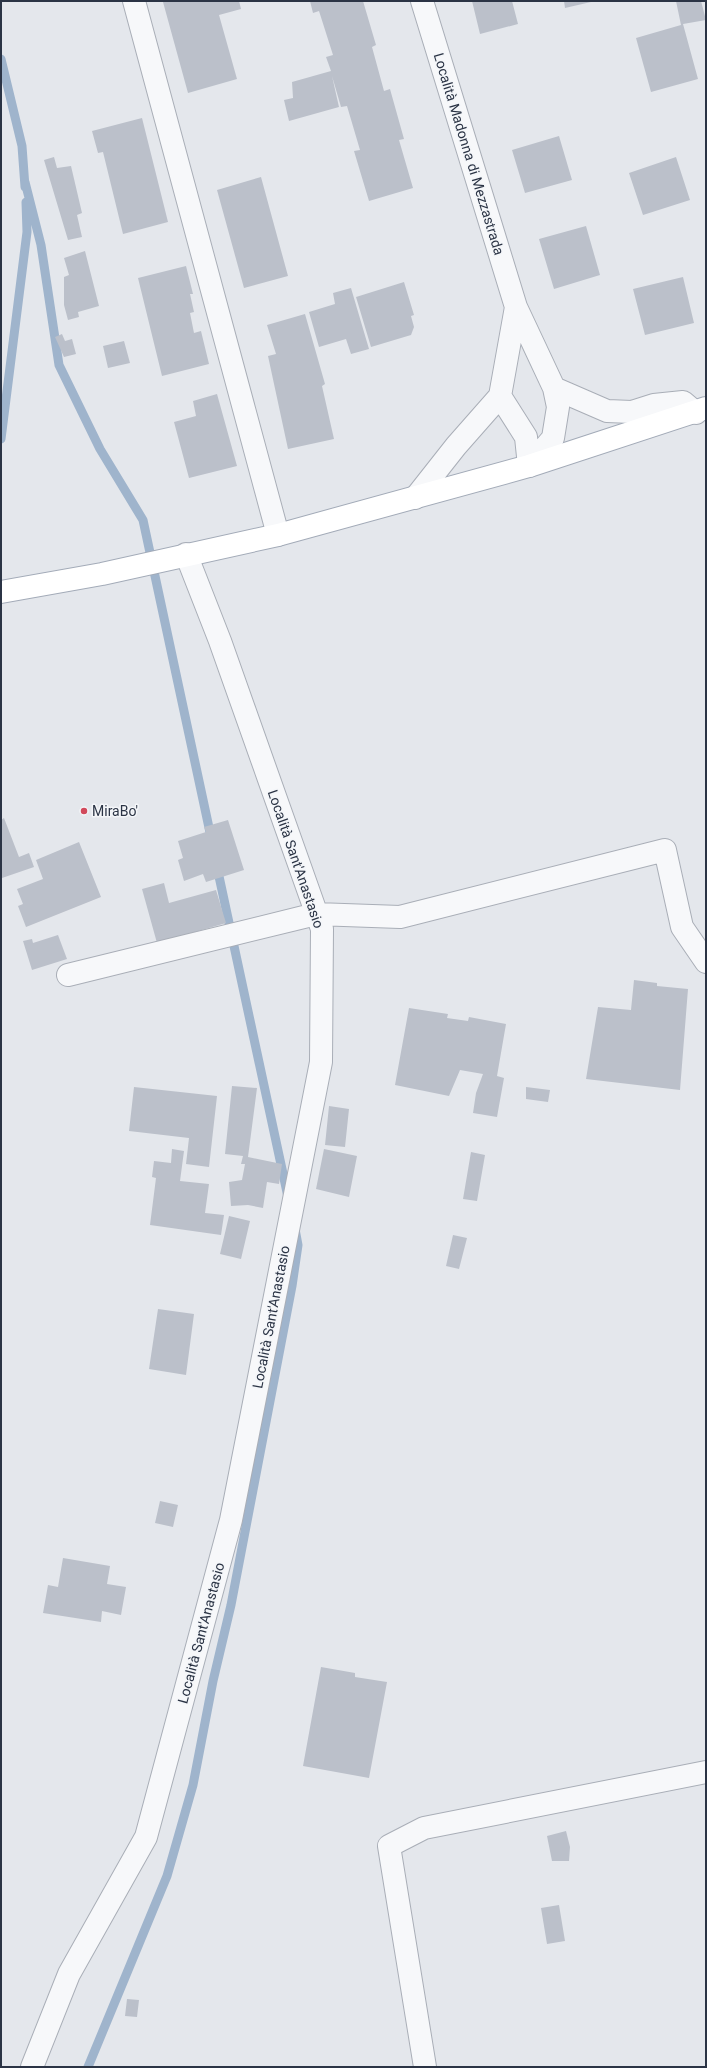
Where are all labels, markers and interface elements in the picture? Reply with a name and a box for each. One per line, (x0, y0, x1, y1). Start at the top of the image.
street label: Località Madonna di Mezzastrada (431, 51, 507, 257)
street label: Località Sant'Anastasio (265, 788, 327, 930)
place label: MiraBo' (92, 803, 138, 819)
marker: MiraBo' (79, 806, 89, 816)
street label: Località Sant'Anastasio (249, 1244, 293, 1390)
street label: Località Sant'Anastasio (174, 1561, 228, 1705)

